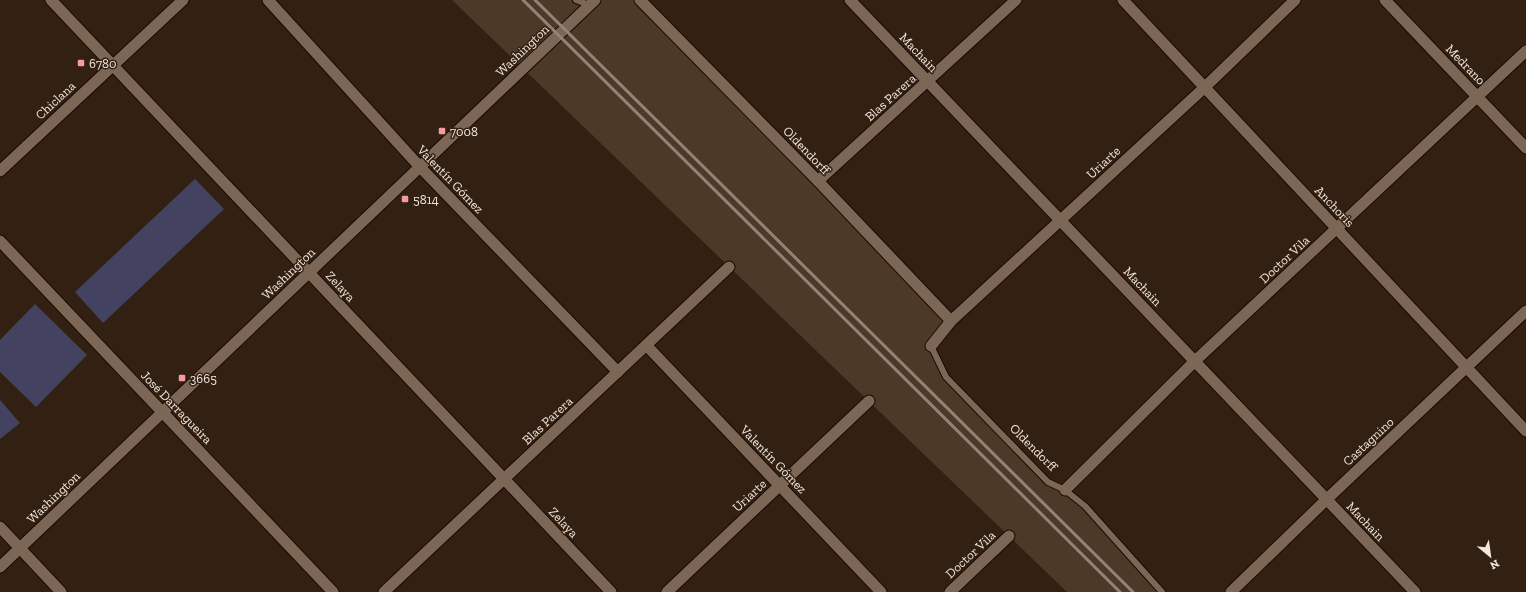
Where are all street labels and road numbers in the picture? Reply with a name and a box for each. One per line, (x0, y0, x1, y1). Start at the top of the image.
street label: Washington (493, 21, 552, 79)
street label: Machain (896, 30, 941, 75)
street label: Medrano (1443, 41, 1489, 88)
street label: Blas Parera (862, 70, 919, 124)
street label: Chiclana (32, 78, 79, 122)
street label: Oldendorff (780, 123, 834, 178)
street label: Valentín Gómez (414, 141, 487, 216)
street label: Uriarte (1083, 143, 1123, 182)
street label: Anchoris (1312, 183, 1358, 230)
street label: Doctor Vila (1256, 232, 1313, 286)
street label: Washington (259, 244, 318, 302)
street label: Machain (1120, 264, 1165, 309)
street label: Zelaya (323, 268, 359, 305)
street label: José Darragueira (138, 368, 216, 447)
street label: Blas Parera (519, 393, 576, 447)
street label: Castagnino (1340, 414, 1397, 469)
street label: Valentín Gómez (737, 421, 810, 496)
street label: Oldendorff (1007, 421, 1061, 475)
street label: Washington (24, 468, 83, 526)
street label: Uriarte (729, 476, 769, 515)
street label: Machain (1343, 499, 1388, 544)
street label: Zelaya (546, 504, 582, 541)
street label: Doctor Vila (942, 527, 999, 581)

